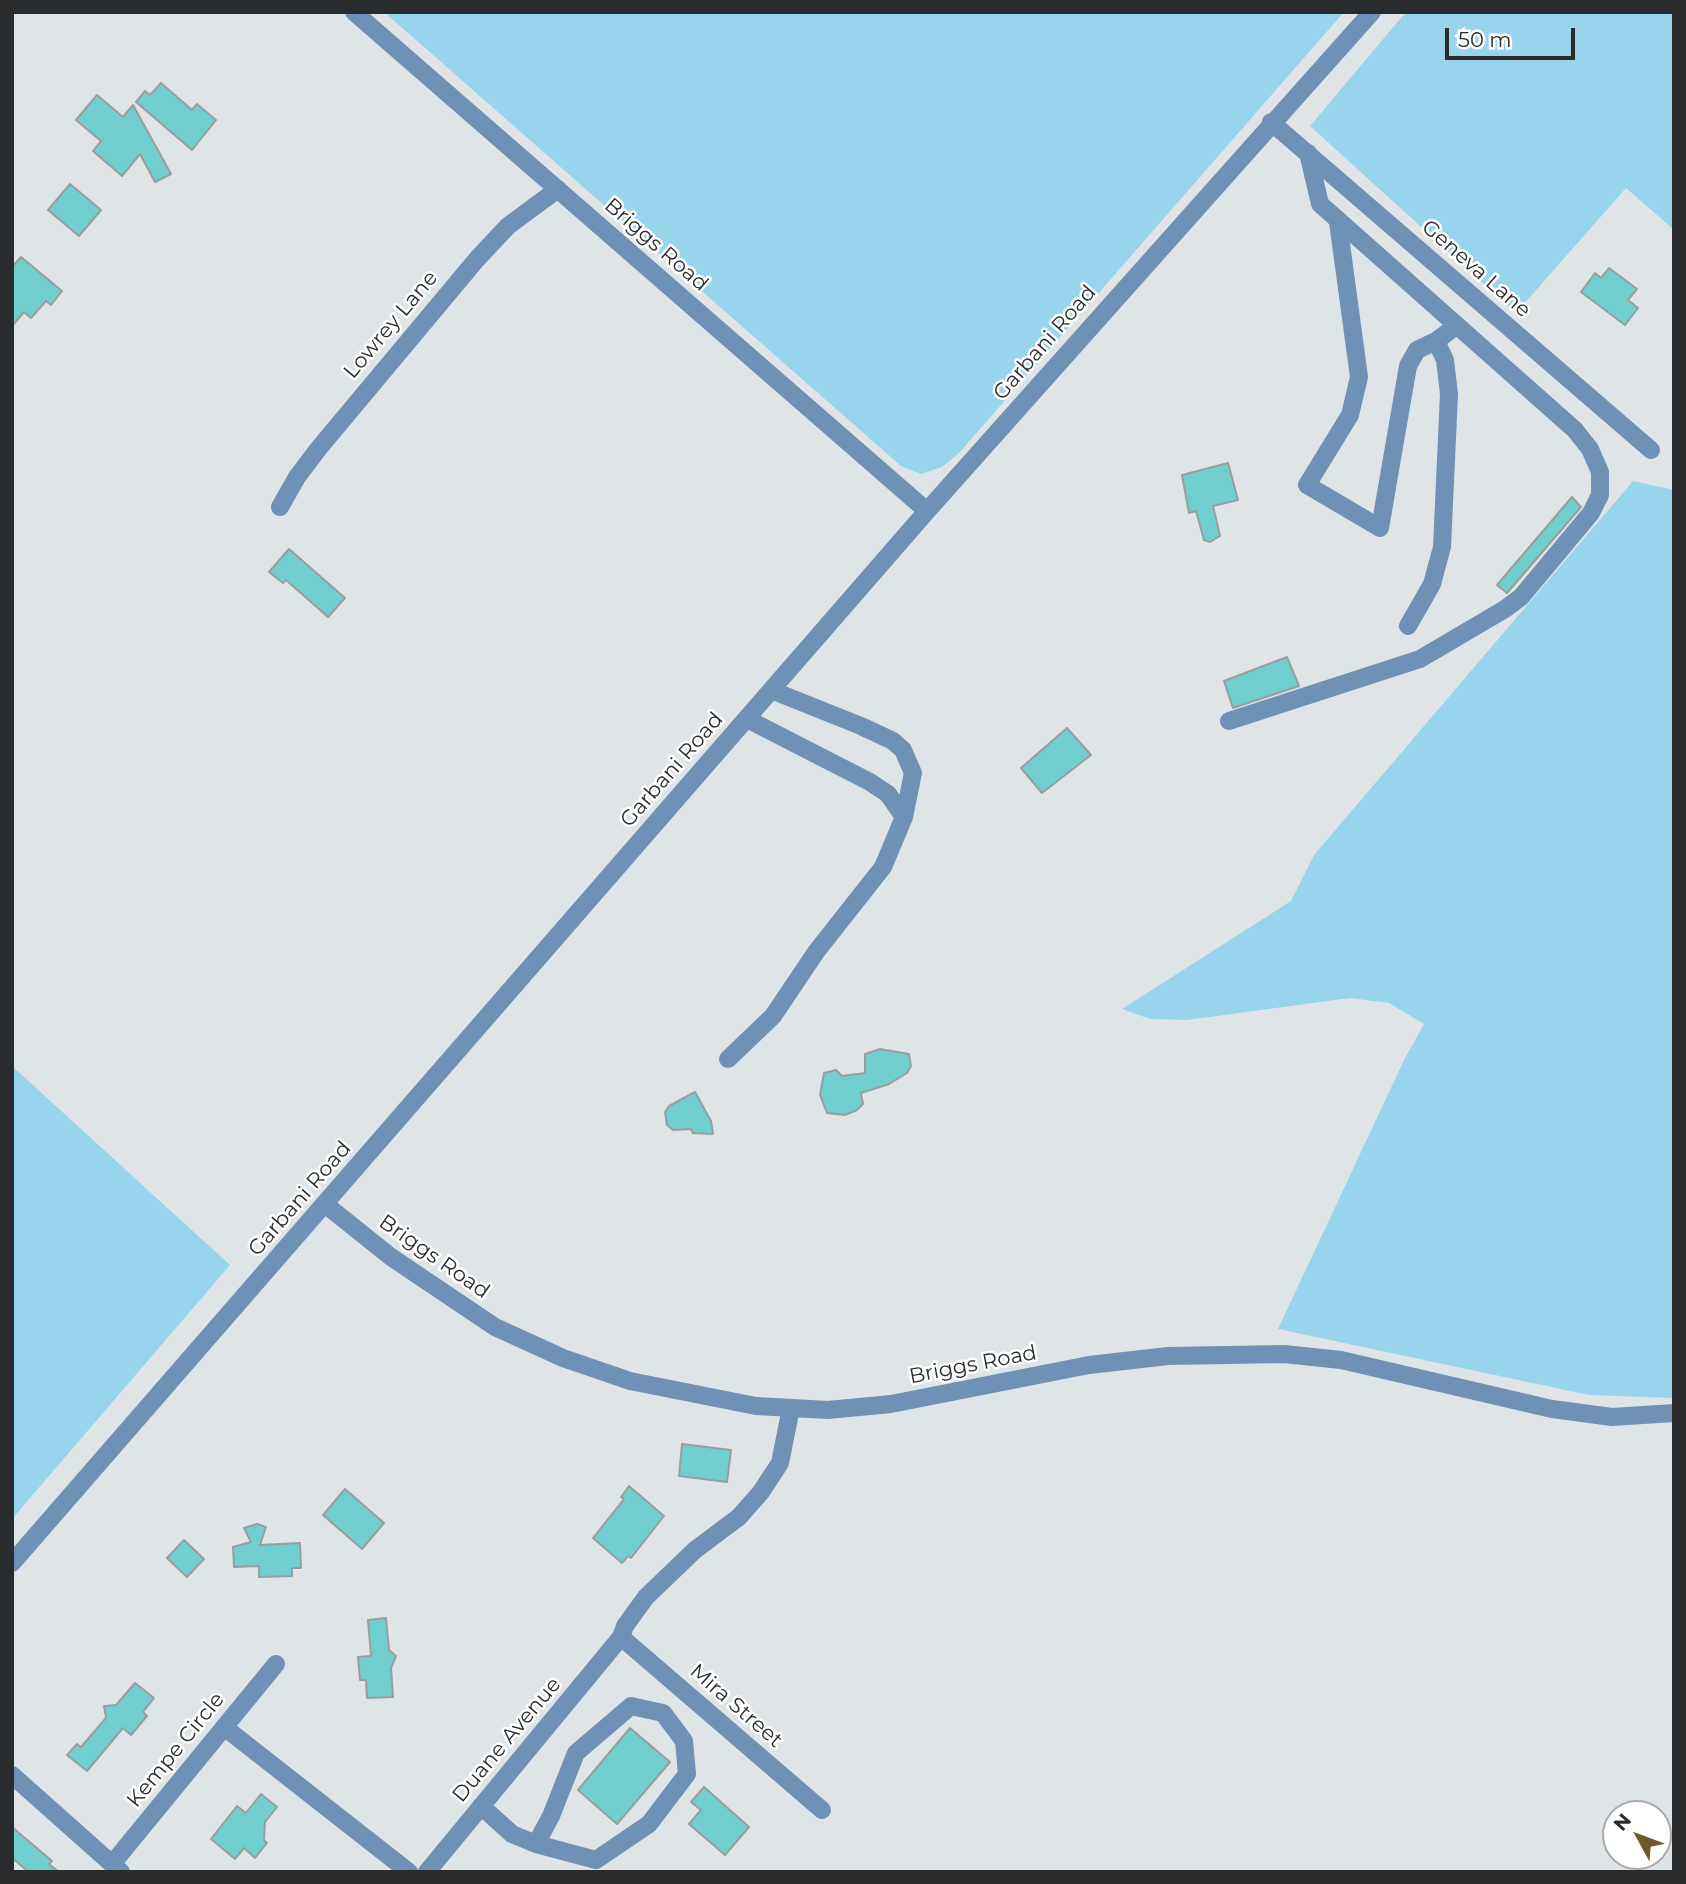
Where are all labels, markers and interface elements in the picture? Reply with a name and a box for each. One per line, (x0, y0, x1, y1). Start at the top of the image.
scale bar (1448, 14, 1578, 58)
text: 50 m (1458, 27, 1512, 52)
street label: Briggs Road (599, 193, 713, 297)
street label: Geneva Lane (1416, 215, 1536, 323)
street label: Lowrey Lane (339, 266, 443, 384)
street label: Garbani Road (988, 281, 1102, 405)
street label: Garbani Road (615, 708, 729, 832)
street label: Garbani Road (243, 1137, 357, 1261)
street label: Briggs Road (374, 1210, 494, 1304)
street label: Briggs Road (907, 1340, 1039, 1390)
street label: Mira Street (684, 1659, 788, 1753)
street label: Duane Avenue (447, 1672, 567, 1808)
street label: Kempe Circle (122, 1687, 230, 1813)
north arrow (1602, 1800, 1672, 1870)
text: N (1609, 1809, 1636, 1836)

